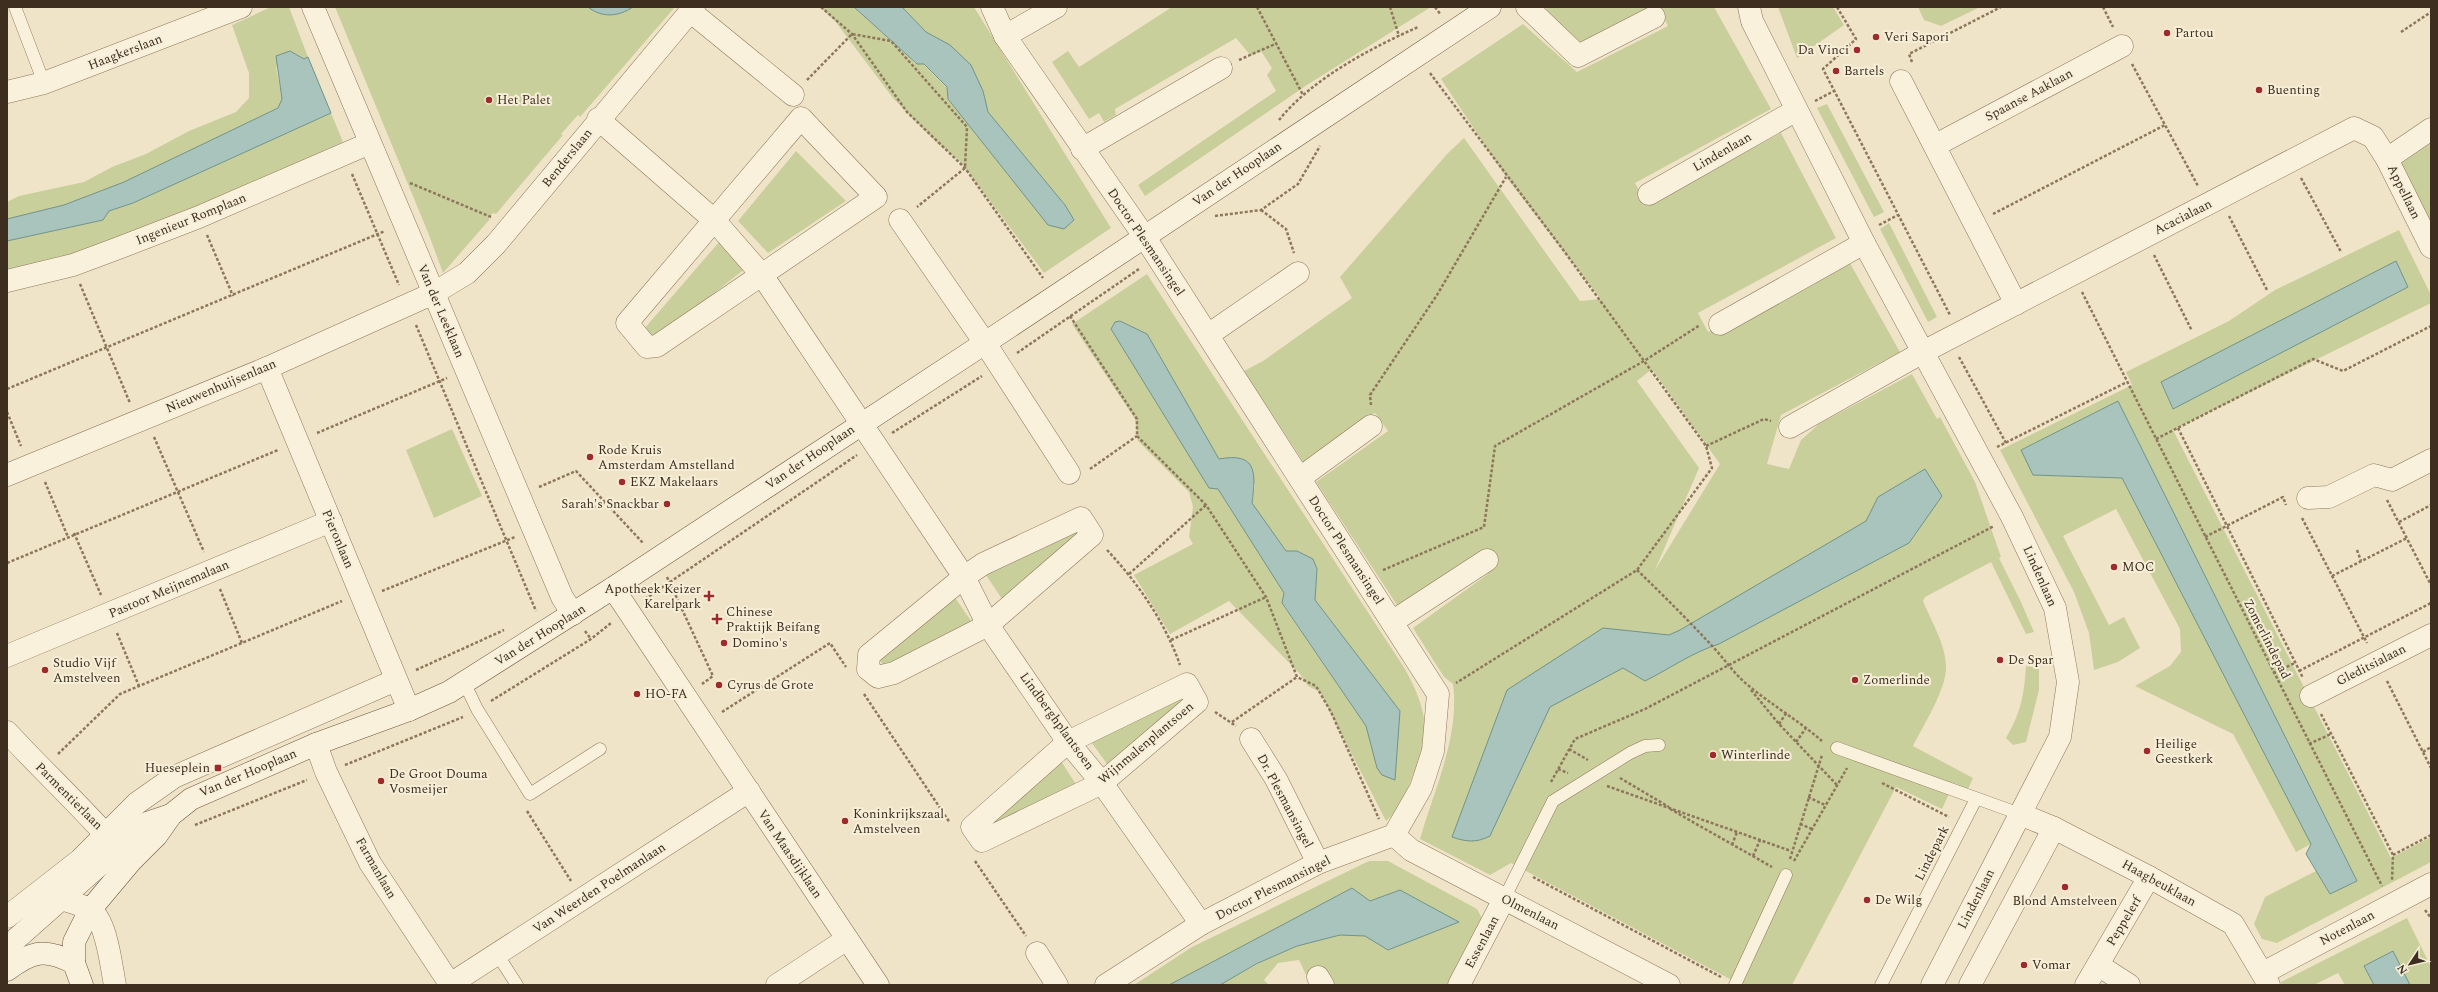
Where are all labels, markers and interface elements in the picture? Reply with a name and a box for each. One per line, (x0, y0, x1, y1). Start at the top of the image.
place label: Partou (2175, 23, 2213, 43)
place label: Veri Sapori (1884, 27, 1949, 47)
street label: Haagkerslaan (85, 28, 166, 75)
marker: Partou (2162, 28, 2172, 38)
marker: Veri Sapori (1871, 32, 1881, 42)
place label: Da Vinci (1798, 40, 1849, 60)
marker: Da Vinci (1852, 45, 1862, 55)
place label: Bartels (1844, 61, 1884, 81)
street label: Spaanse Aaklaan (1982, 63, 2077, 127)
marker: Bartels (1831, 66, 1841, 76)
place label: Buenting (2267, 80, 2320, 100)
marker: Buenting (2254, 85, 2264, 95)
place label: Het Palet (497, 90, 551, 110)
marker: Het Palet (484, 95, 494, 105)
street label: Benderslaan (537, 124, 597, 192)
street label: Lindenlaan (1689, 127, 1756, 177)
street label: Van der Hooplaan (1188, 136, 1286, 211)
street label: Appellaan (2382, 161, 2426, 223)
street label: Doctor Plesmansingel (1102, 184, 1190, 300)
street label: Ingenieur Romplaan (133, 188, 250, 250)
street label: Acacialaan (2150, 194, 2216, 240)
street label: Van der Leeklaan (412, 261, 470, 361)
street label: Nieuwenhuijsenlaan (163, 354, 280, 418)
street label: Van der Hooplaan (761, 419, 859, 494)
place label: Rode Kruis Amsterdam Amstelland (598, 440, 735, 475)
marker: Rode Kruis Amsterdam Amstelland (585, 452, 595, 462)
place label: EKZ Makelaars (630, 472, 718, 492)
marker: EKZ Makelaars (617, 477, 627, 487)
street label: Doctor Plesmansingel (1303, 491, 1389, 609)
place label: Sarah's Snackbar (561, 494, 659, 514)
marker: Sarah's Snackbar (662, 499, 672, 509)
street label: Pieronlaan (317, 506, 360, 572)
street label: Lindenlaan (2018, 542, 2063, 610)
street label: Pastoor Meijnemalaan (106, 554, 233, 623)
place label: MOC (2122, 557, 2154, 577)
marker: MOC (2109, 562, 2119, 572)
place label: Apotheek Keizer Karelpark (605, 579, 701, 614)
marker: Apotheek Keizer Karelpark (704, 591, 714, 601)
street label: Zomerlindepad (2238, 595, 2296, 683)
street label: Van der Hooplaan (491, 599, 590, 671)
place label: Chinese Praktijk Beifang (726, 602, 820, 637)
marker: Chinese Praktijk Beifang (711, 613, 723, 625)
place label: Domino's (732, 633, 788, 653)
marker: Domino's (719, 638, 729, 648)
street label: Gleditsialaan (2333, 639, 2410, 691)
place label: De Spar (2008, 650, 2053, 670)
place label: Studio Vijf Amstelveen (53, 653, 121, 688)
marker: De Spar (1995, 655, 2005, 665)
marker: Studio Vijf Amstelveen (40, 665, 50, 675)
street label: Lindberghplantsoen (1015, 668, 1100, 774)
place label: Zomerlinde (1863, 670, 1930, 690)
place label: Cyrus de Grote (727, 675, 814, 695)
marker: Zomerlinde (1850, 675, 1860, 685)
marker: Cyrus de Grote (714, 680, 724, 690)
place label: HO-FA (645, 684, 688, 704)
marker: HO-FA (632, 689, 642, 699)
street label: Wijnmalenplantsoen (1094, 697, 1199, 789)
place label: Heilige Geestkerk (2155, 734, 2213, 769)
street label: Van der Hooplaan (196, 743, 300, 803)
place label: Winterlinde (1721, 745, 1790, 765)
marker: Heilige Geestkerk (2142, 746, 2152, 756)
street label: Dr. Plesmansingel (1252, 750, 1318, 852)
marker: Winterlinde (1708, 750, 1718, 760)
street label: Parmentierlaan (31, 758, 108, 835)
place label: Hueseplein (145, 758, 210, 778)
marker: Hueseplein (213, 763, 223, 773)
place label: De Groot Douma Vosmeijer (389, 764, 488, 799)
marker: De Groot Douma Vosmeijer (376, 776, 386, 786)
place label: Koninkrijkszaal Amstelveen (853, 804, 944, 839)
street label: Van Maasdijklaan (753, 805, 827, 903)
marker: Koninkrijkszaal Amstelveen (840, 816, 850, 826)
street label: Lindepark (1910, 822, 1954, 884)
street label: Farmanlaan (350, 833, 402, 903)
street label: Van Weerden Poelmanlaan (528, 837, 670, 939)
street label: Doctor Plesmansingel (1212, 850, 1334, 926)
street label: Haagbeuklaan (2118, 854, 2200, 912)
street label: Lindenlaan (1952, 865, 2000, 933)
marker: Blond Amstelveen (2060, 882, 2070, 892)
street label: Olmenlaan (1497, 889, 1563, 936)
place label: De Wilg (1875, 890, 1922, 910)
place label: Blond Amstelveen (2013, 891, 2118, 911)
street label: Peppelerf (2101, 891, 2148, 950)
marker: De Wilg (1862, 895, 1872, 905)
street label: Notenlaan (2316, 905, 2379, 951)
street label: Essenlaan (1460, 912, 1505, 972)
north arrow (2390, 944, 2430, 984)
place label: Vomar (2032, 955, 2071, 975)
marker: Vomar (2019, 960, 2029, 970)
text: N (2393, 961, 2412, 978)

